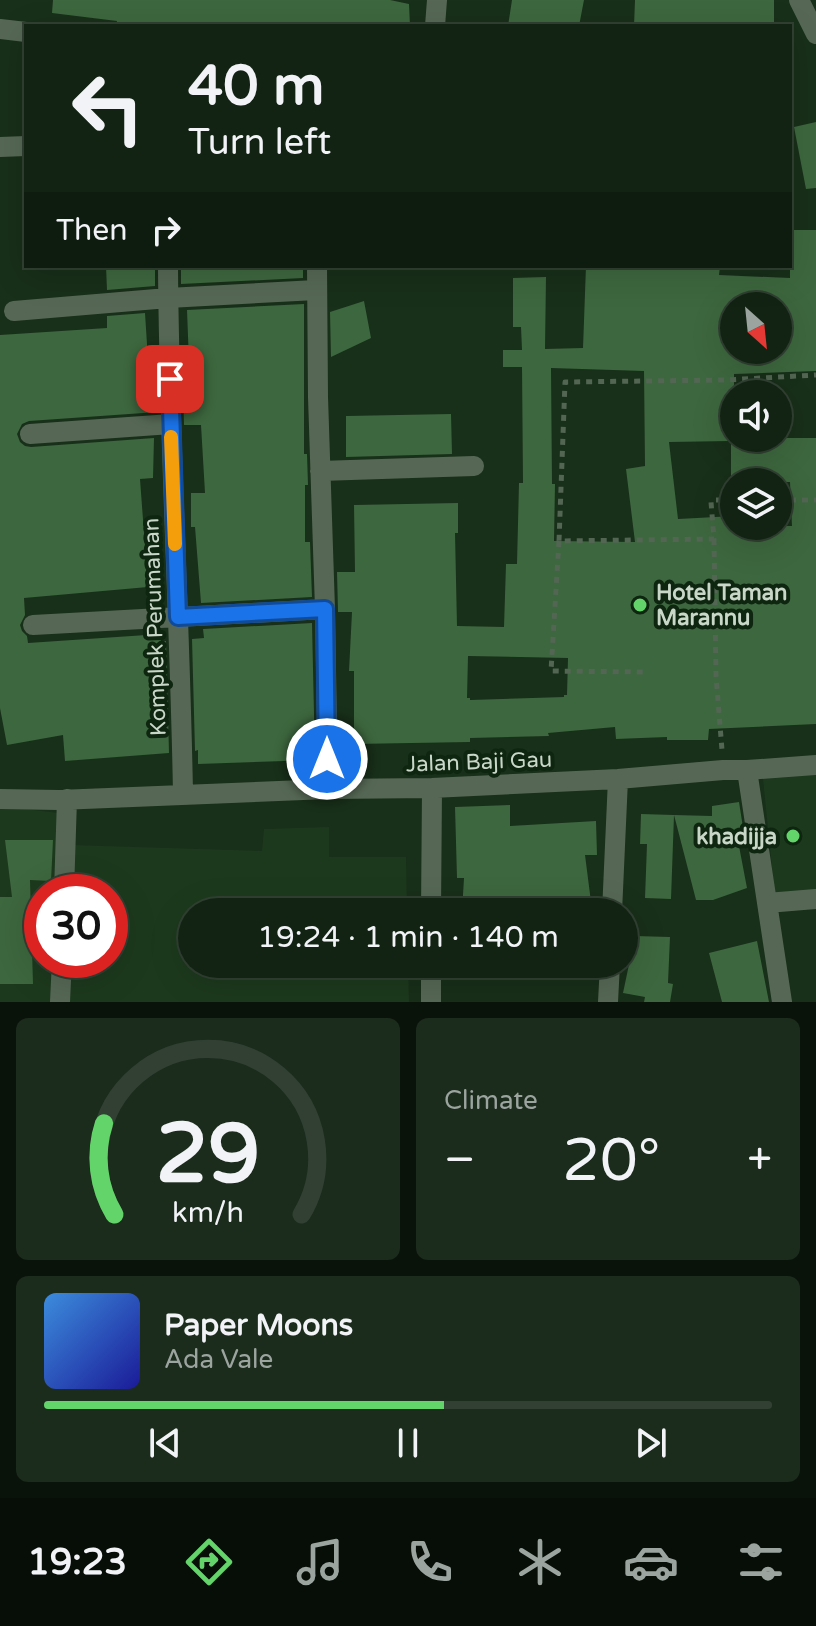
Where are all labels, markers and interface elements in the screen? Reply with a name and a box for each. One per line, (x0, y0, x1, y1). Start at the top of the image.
text: 40 m (188, 53, 324, 120)
icon: left (56, 56, 160, 160)
text: Turn left (188, 121, 331, 164)
icon: right (144, 208, 188, 252)
text: Then (56, 212, 128, 249)
north arrow (720, 292, 792, 364)
map controls (720, 292, 792, 540)
pin (136, 345, 204, 413)
icon: arrive (148, 357, 192, 401)
button: sound (720, 380, 792, 452)
button: layers (720, 468, 792, 540)
street label: Komplek Perumahan (138, 517, 172, 737)
place label: Hotel Taman Marannu (656, 580, 787, 631)
marker: Hotel Taman Marannu (631, 596, 649, 614)
position arrow (285, 717, 369, 801)
street label: Jalan Baji Gau (405, 746, 553, 778)
place label: khadijja (696, 824, 777, 850)
marker: khadijja (784, 827, 802, 845)
speed limit sign: 30 (24, 874, 128, 978)
text: 19:24 · 1 min · 140 m (257, 919, 559, 956)
text: Climate (444, 1085, 538, 1116)
text: 29 (156, 1105, 260, 1205)
text: 20° (562, 1125, 660, 1197)
text: − (444, 1134, 475, 1187)
text: + (747, 1134, 772, 1187)
text: km/h (172, 1196, 244, 1230)
text: Paper Moons (164, 1307, 353, 1344)
text: Ada Vale (164, 1344, 273, 1375)
icon: previous (143, 1421, 187, 1465)
icon: pause (386, 1421, 430, 1465)
icon: next (629, 1421, 673, 1465)
icon: directions (181, 1534, 237, 1590)
icon: music (292, 1534, 348, 1590)
icon: phone (402, 1534, 458, 1590)
icon: climate (512, 1534, 568, 1590)
icon: car (623, 1534, 679, 1590)
icon: filters (733, 1534, 789, 1590)
text: 19:23 (27, 1541, 127, 1584)

